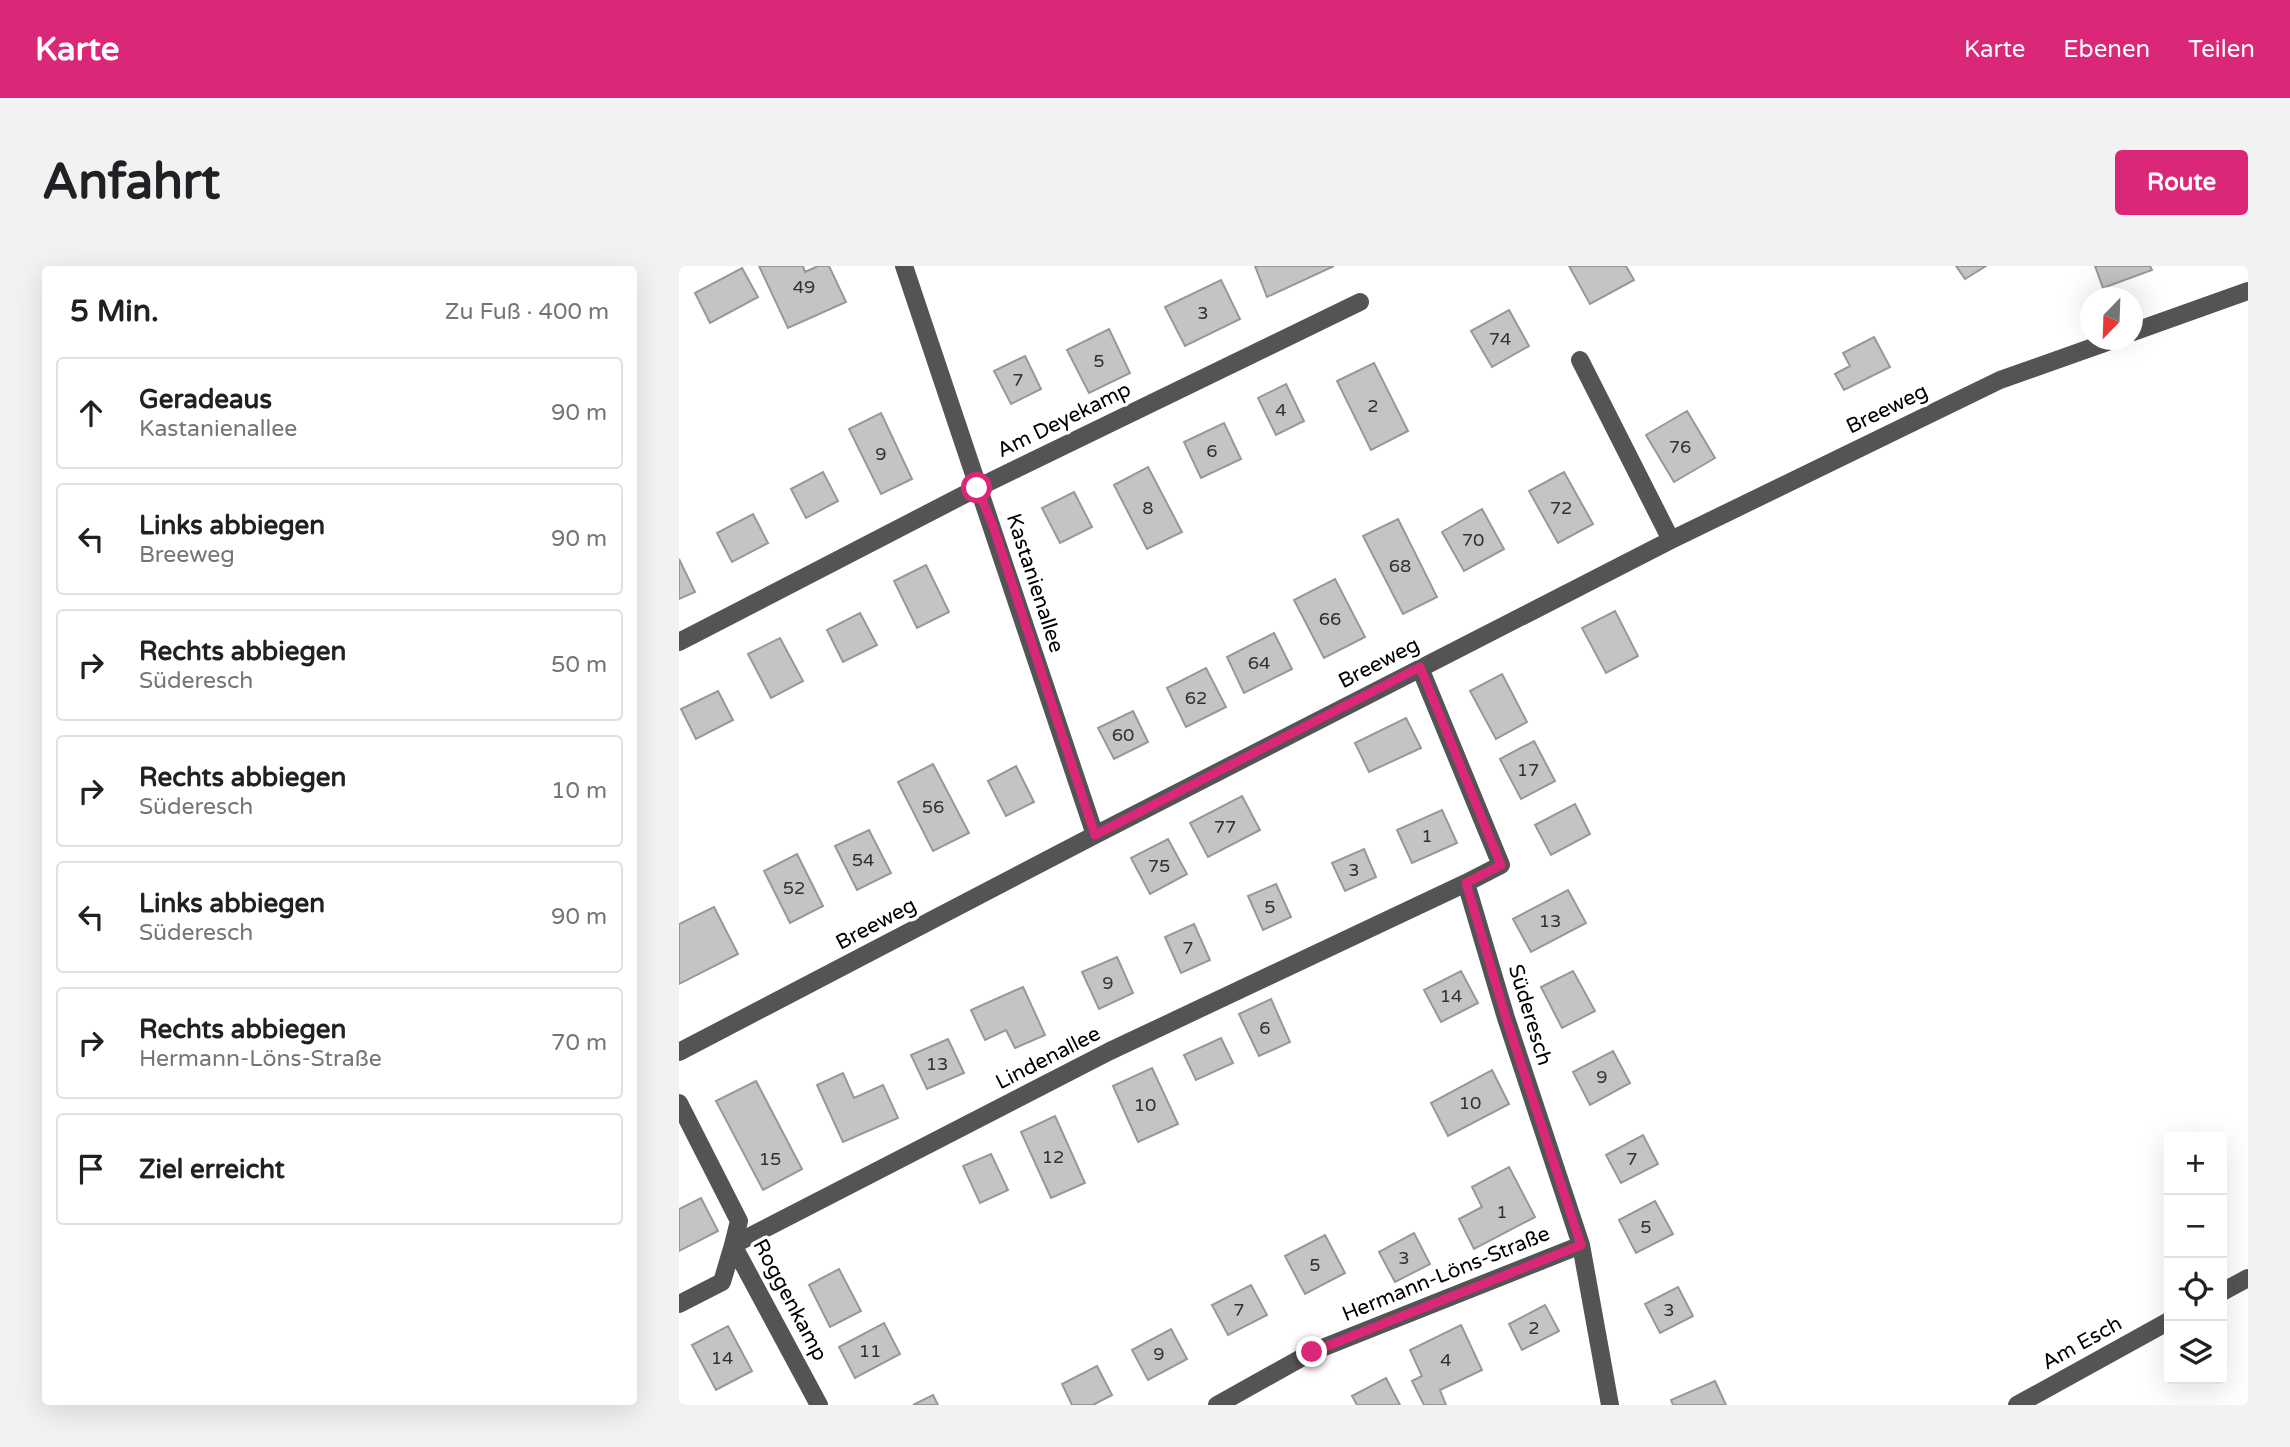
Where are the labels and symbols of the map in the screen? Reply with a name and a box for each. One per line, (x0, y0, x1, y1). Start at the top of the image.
house number: 49 (793, 276, 815, 298)
north arrow (2080, 287, 2143, 350)
house number: 3 (1197, 302, 1209, 324)
house number: 74 (1489, 328, 1511, 350)
house number: 5 (1093, 350, 1105, 372)
house number: 7 (1012, 369, 1024, 391)
street label: Am Deyekamp (993, 377, 1135, 463)
street label: Breeweg (1842, 379, 1932, 439)
house number: 2 (1367, 395, 1379, 417)
house number: 4 (1275, 399, 1287, 421)
house number: 76 (1669, 436, 1691, 458)
house number: 6 (1206, 440, 1218, 462)
house number: 9 (875, 443, 887, 465)
route start (961, 472, 992, 503)
house number: 8 (1142, 497, 1154, 519)
house number: 72 (1550, 497, 1572, 519)
street label: Kastanienallee (1001, 510, 1069, 656)
house number: 70 (1462, 529, 1484, 551)
house number: 68 (1389, 555, 1411, 577)
house number: 66 (1319, 608, 1341, 630)
street label: Breeweg (1334, 632, 1424, 694)
house number: 64 (1248, 652, 1270, 674)
house number: 62 (1185, 687, 1207, 709)
house number: 60 (1112, 724, 1134, 746)
house number: 17 (1517, 759, 1539, 781)
house number: 56 (922, 796, 944, 818)
house number: 77 (1214, 816, 1236, 838)
house number: 1 (1421, 825, 1433, 847)
house number: 54 (852, 849, 874, 871)
house number: 75 (1148, 855, 1170, 877)
house number: 3 (1348, 859, 1360, 881)
house number: 52 (783, 877, 805, 899)
street label: Breeweg (832, 892, 920, 956)
house number: 5 (1264, 896, 1276, 918)
house number: 13 (1539, 910, 1561, 932)
house number: 7 (1182, 937, 1194, 959)
street label: Süderesch (1503, 961, 1557, 1069)
house number: 9 (1102, 972, 1114, 994)
house number: 14 (1440, 985, 1462, 1007)
house number: 6 (1259, 1017, 1271, 1039)
street label: Lindenallee (992, 1021, 1105, 1095)
house number: 13 (926, 1053, 948, 1075)
house number: 9 (1596, 1066, 1608, 1088)
house number: 10 (1459, 1092, 1481, 1114)
house number: 10 (1134, 1094, 1156, 1116)
house number: 12 (1042, 1146, 1064, 1168)
house number: 15 (759, 1148, 781, 1170)
house number: 7 (1626, 1148, 1638, 1170)
house number: 1 (1496, 1201, 1508, 1223)
house number: 5 (1640, 1216, 1652, 1238)
street label: Hermann-Löns-Straße (1339, 1221, 1554, 1327)
street label: Roggenkamp (747, 1235, 833, 1365)
house number: 3 (1398, 1247, 1410, 1269)
house number: 5 (1309, 1254, 1321, 1276)
house number: 7 (1233, 1299, 1245, 1321)
house number: 3 (1663, 1299, 1675, 1321)
street label: Am Esch (2038, 1311, 2126, 1375)
house number: 2 (1528, 1317, 1540, 1339)
route end (1296, 1336, 1327, 1367)
house number: 11 (859, 1340, 881, 1362)
house number: 9 (1153, 1343, 1165, 1365)
house number: 14 (711, 1347, 733, 1369)
house number: 4 (1440, 1349, 1452, 1371)

